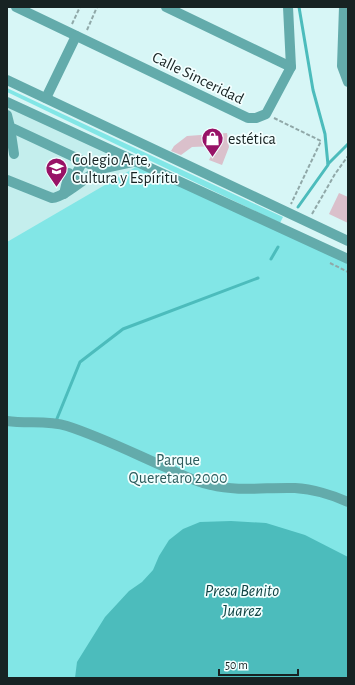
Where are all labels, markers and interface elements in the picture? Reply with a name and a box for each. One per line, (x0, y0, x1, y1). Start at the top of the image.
street label: Calle Sinceridad (150, 49, 246, 107)
shop icon: estética (199, 126, 225, 159)
place label: estética (228, 131, 276, 147)
place label: Colegio Arte, Cultura y Espíritu (72, 152, 178, 187)
school or university icon: Colegio Arte, Cultura y Espíritu (43, 156, 69, 189)
park label: Parque Queretaro 2000 (129, 452, 227, 487)
water label: Presa Benito Juarez (205, 582, 279, 619)
scale bar (219, 651, 298, 677)
text: 50 m (225, 659, 248, 671)

